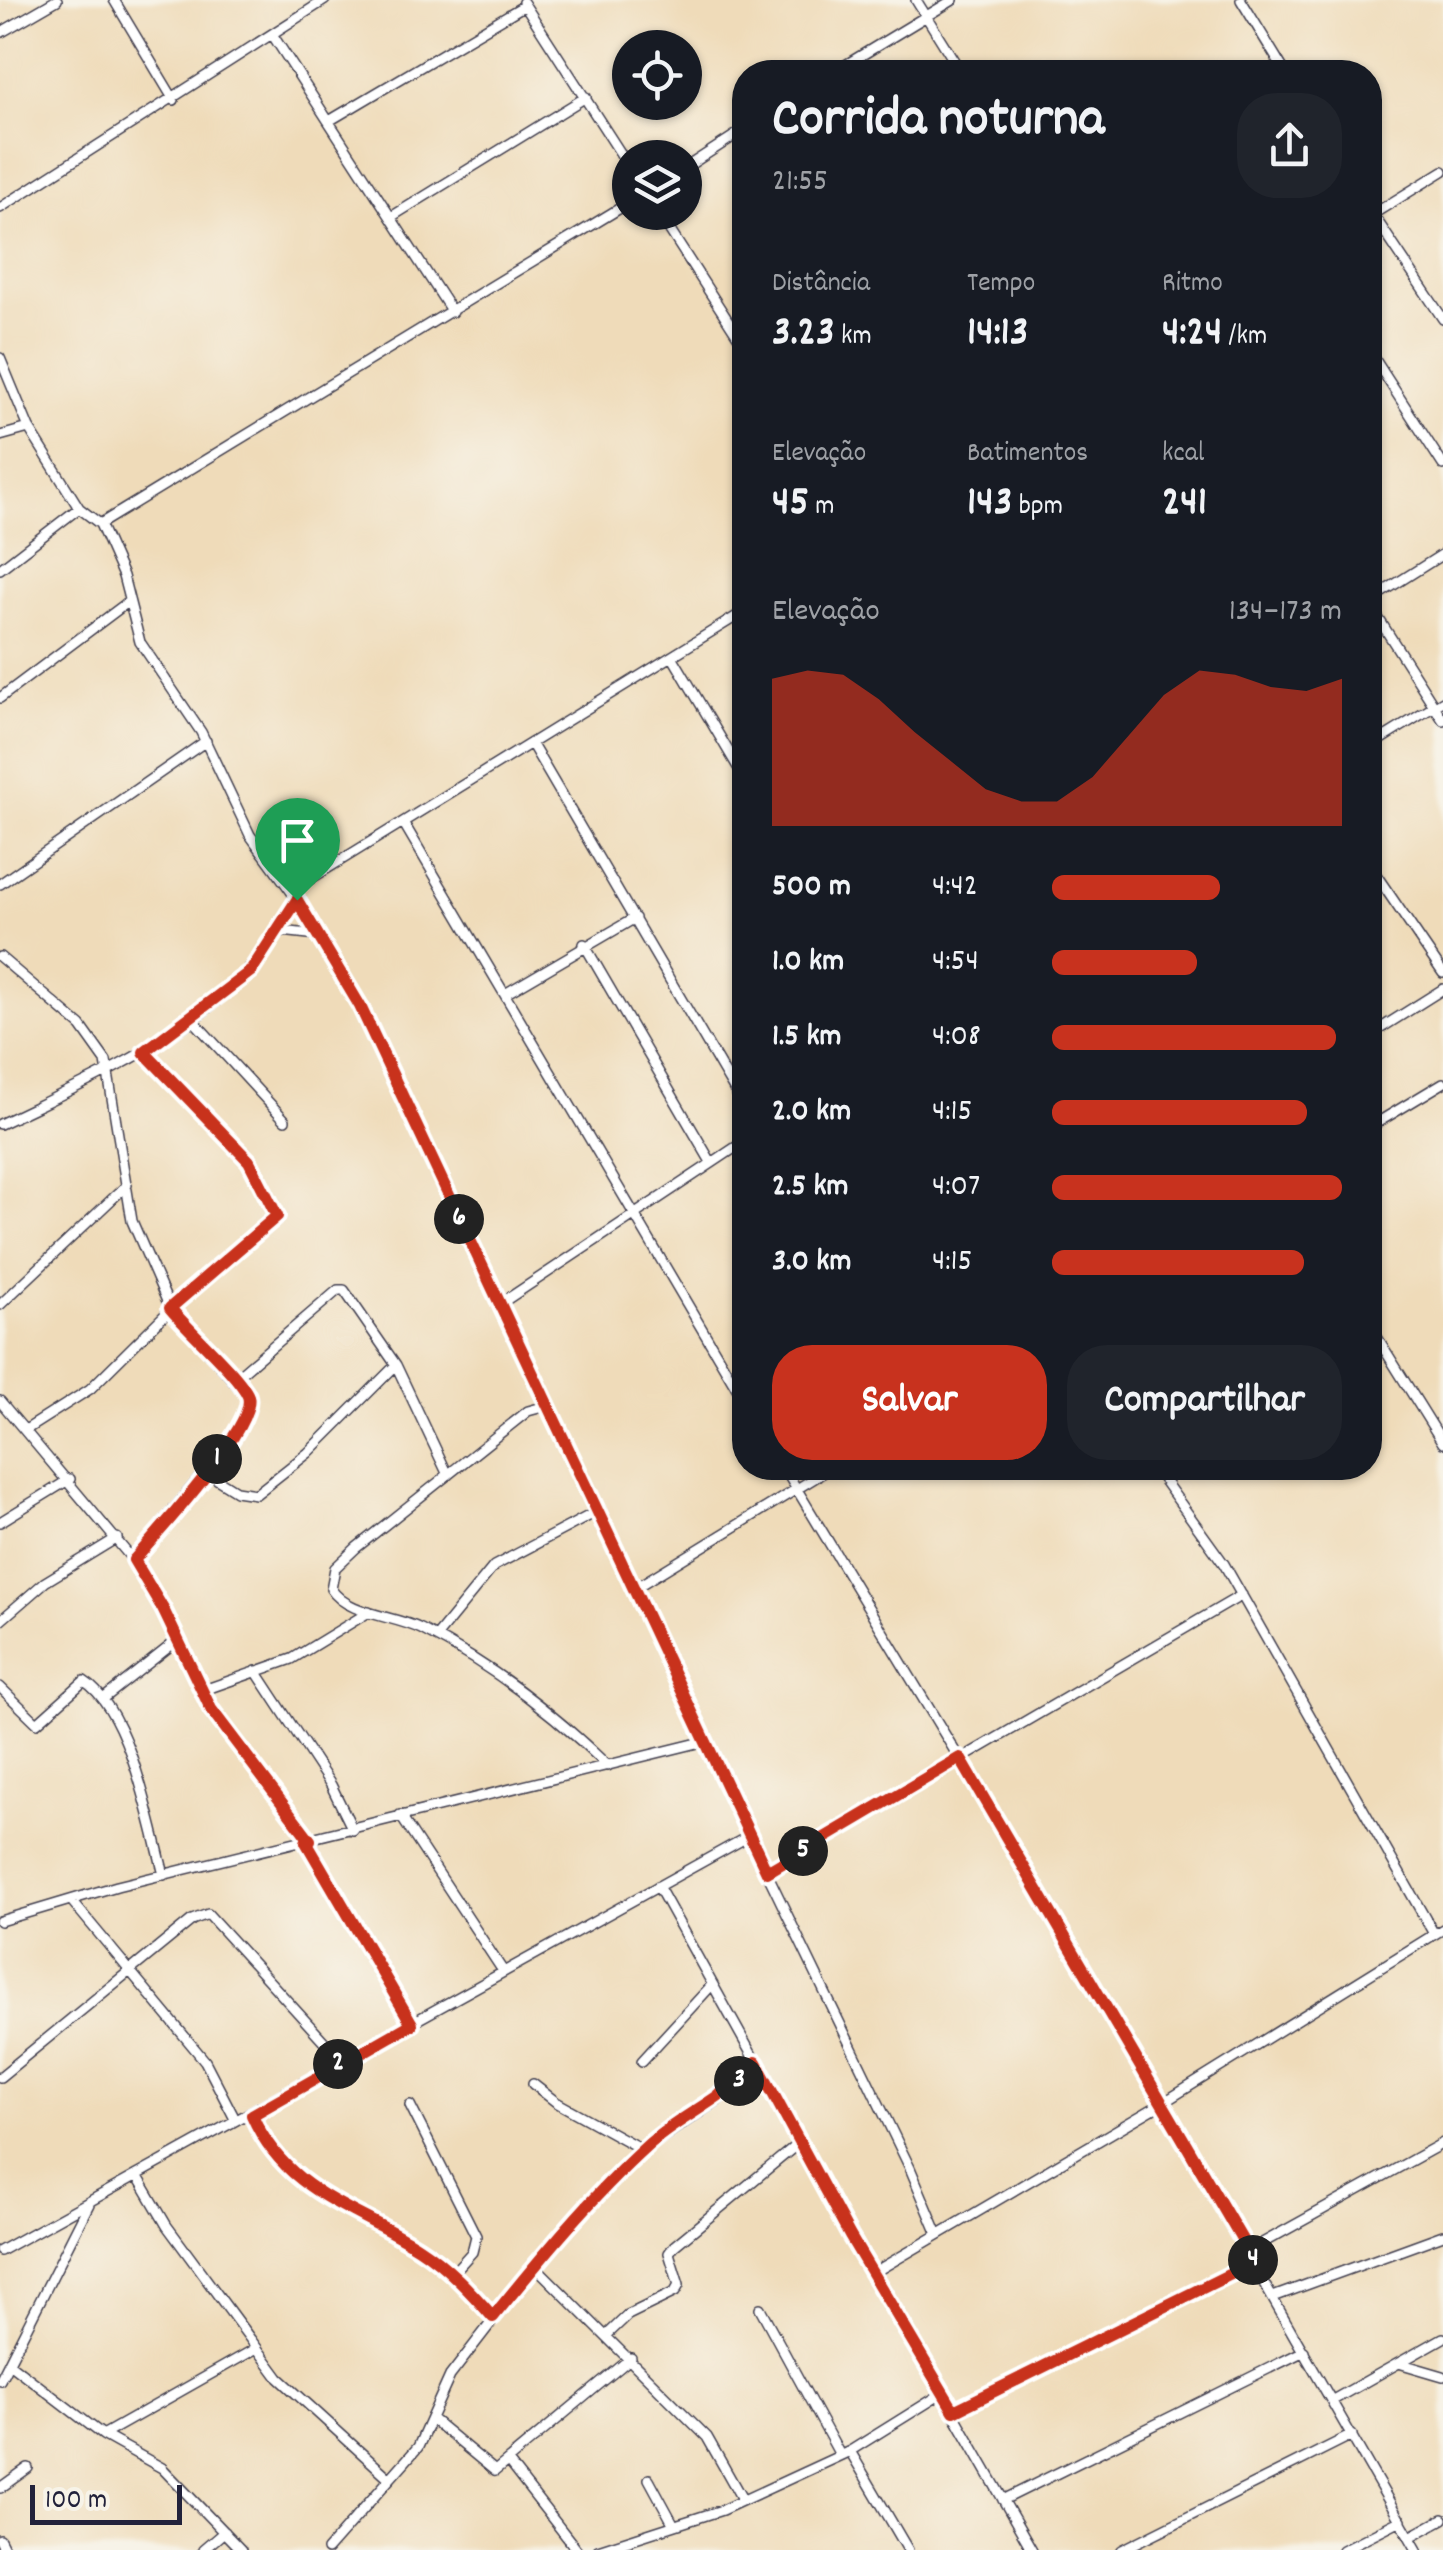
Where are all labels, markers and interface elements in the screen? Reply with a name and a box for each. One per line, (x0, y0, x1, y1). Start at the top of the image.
map controls (612, 30, 702, 230)
button: locate (612, 30, 702, 120)
text: Corrida noturna (772, 83, 1104, 162)
button: share (1237, 93, 1342, 198)
button: layers (612, 140, 702, 230)
text: 21:55 (772, 160, 828, 206)
text: Distância (772, 265, 870, 305)
text: Tempo (967, 265, 1035, 305)
text: Ritmo (1162, 265, 1223, 305)
text: 3.23 (772, 305, 835, 365)
text: 14:13 (967, 305, 1028, 365)
text: 4:24 (1162, 305, 1222, 365)
text: km (835, 318, 872, 358)
text: /km (1222, 318, 1267, 358)
text: Elevação (772, 435, 866, 475)
text: Batimentos (967, 435, 1088, 475)
text: kcal (1162, 435, 1205, 475)
text: 45 (772, 475, 809, 535)
text: 143 (967, 475, 1012, 535)
text: 241 (1162, 475, 1207, 535)
text: m (809, 488, 835, 528)
text: bpm (1012, 488, 1063, 528)
text: Elevação (772, 590, 880, 636)
text: 134–173 m (1229, 590, 1342, 636)
pin (255, 798, 340, 901)
icon: arrive (270, 813, 325, 868)
text: 500 m (772, 865, 851, 911)
text: 4:42 (932, 865, 978, 911)
text: 1.0 km (772, 940, 844, 986)
text: 4:54 (932, 940, 979, 986)
text: 1.5 km (772, 1015, 842, 1061)
text: 4:08 (932, 1015, 981, 1061)
text: 2.0 km (772, 1090, 851, 1136)
text: 4:15 (932, 1090, 972, 1136)
text: 2.5 km (772, 1165, 849, 1211)
text: 4:07 (932, 1165, 980, 1211)
pin: 6 (434, 1194, 484, 1244)
text: 6 (452, 1199, 466, 1239)
text: 3.0 km (772, 1240, 851, 1286)
text: 4:15 (932, 1240, 972, 1286)
button: Salvar (772, 1345, 1047, 1460)
button: Compartilhar (1067, 1345, 1342, 1460)
pin: 1 (192, 1434, 242, 1484)
text: 1 (214, 1439, 220, 1479)
pin: 5 (778, 1826, 828, 1876)
text: 5 (797, 1831, 809, 1871)
pin: 2 (313, 2039, 363, 2089)
text: 2 (332, 2044, 344, 2084)
pin: 3 (714, 2056, 764, 2106)
text: 3 (733, 2061, 745, 2101)
pin: 4 (1228, 2235, 1278, 2285)
text: 4 (1247, 2240, 1259, 2280)
scale bar (30, 2480, 182, 2524)
text: 100 m (45, 2482, 107, 2522)

